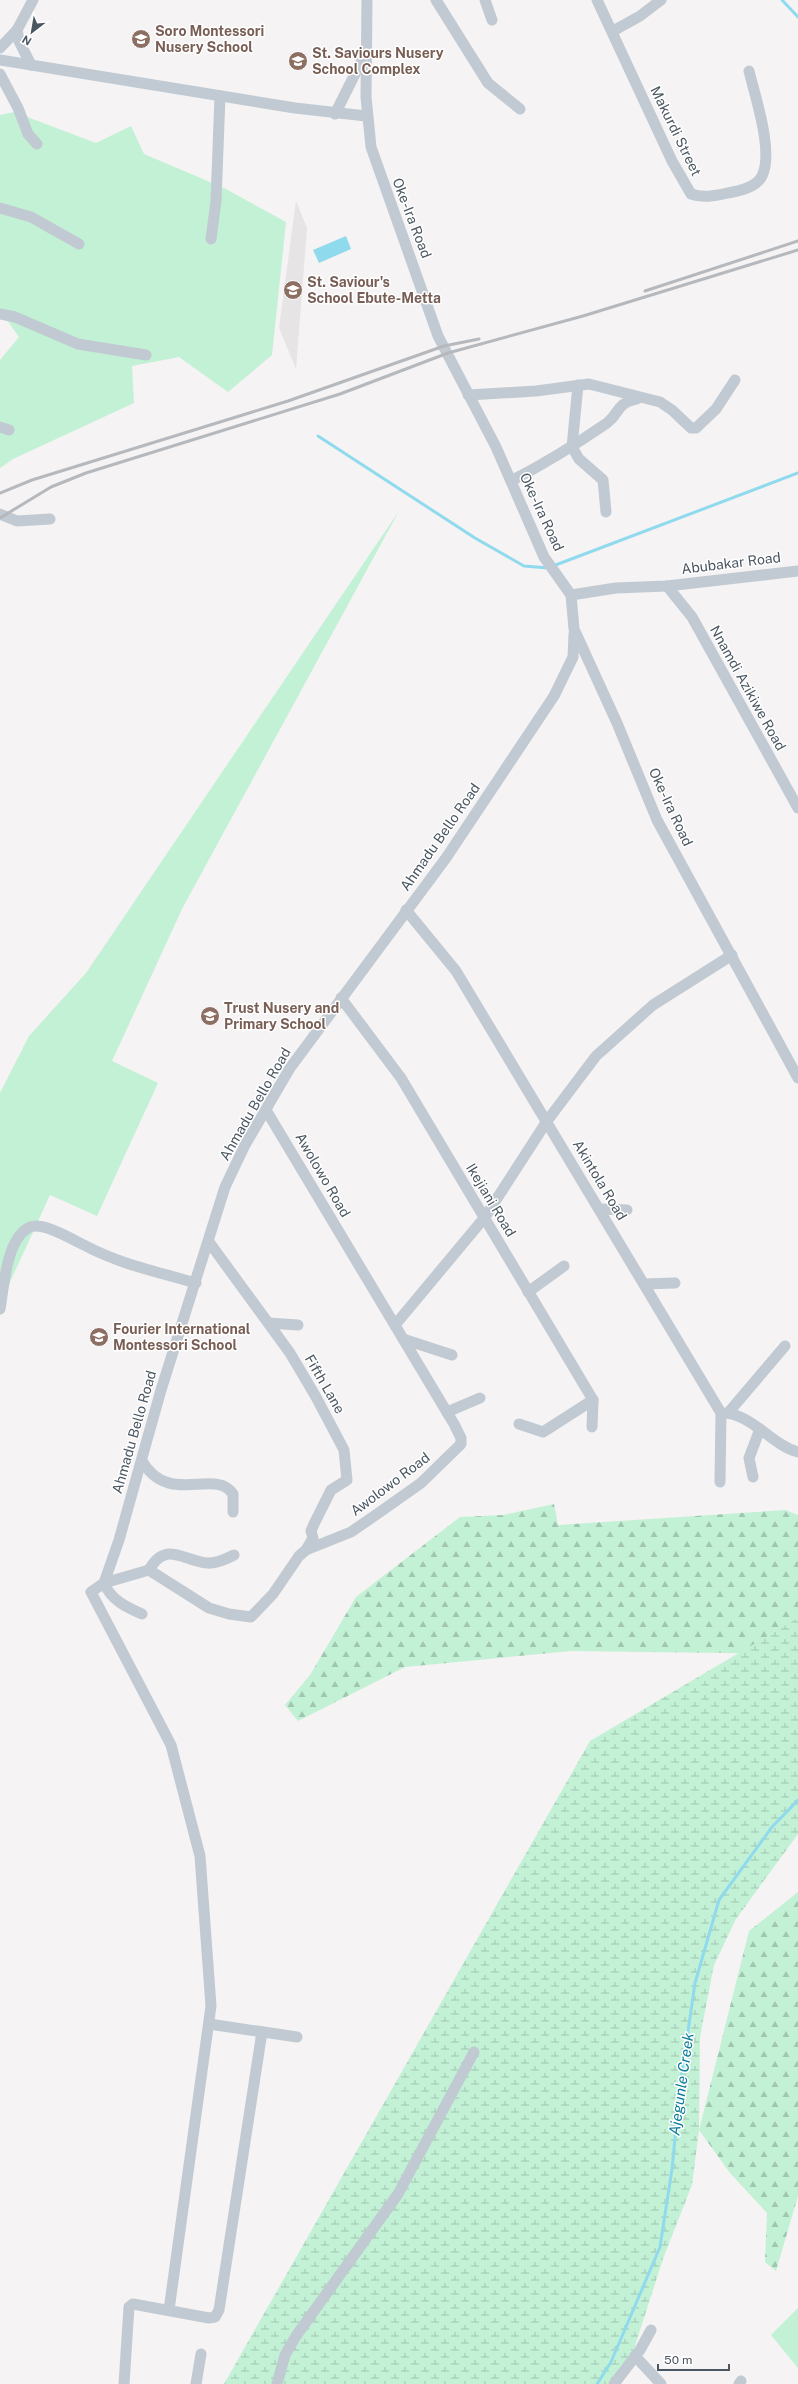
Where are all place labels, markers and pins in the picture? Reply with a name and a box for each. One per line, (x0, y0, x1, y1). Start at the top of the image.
place label: Soro Montessori Nusery School (155, 23, 264, 55)
school or university icon: Soro Montessori Nusery School (130, 28, 152, 50)
place label: St. Saviours Nusery School Complex (312, 45, 444, 77)
school or university icon: St. Saviours Nusery School Complex (287, 50, 309, 72)
place label: St. Saviour's School Ebute-Metta (307, 274, 441, 306)
school or university icon: St. Saviour's School Ebute-Metta (282, 279, 304, 301)
place label: Trust Nusery and Primary School (224, 1000, 339, 1032)
school or university icon: Trust Nusery and Primary School (199, 1005, 221, 1027)
place label: Fourier International Montessori School (113, 1321, 251, 1353)
school or university icon: Fourier International Montessori School (88, 1326, 110, 1348)

